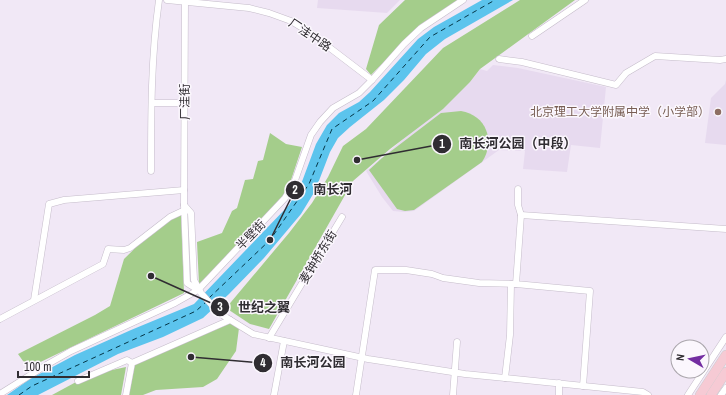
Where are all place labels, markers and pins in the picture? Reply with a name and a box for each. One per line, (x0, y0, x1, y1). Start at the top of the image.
place label: 北京理工大学附属中学（小学部） (530, 104, 710, 120)
marker: 北京理工大学附属中学（小学部） (713, 107, 723, 117)
callout: 南长河公园（中段） (432, 131, 585, 156)
callout: 南长河 (285, 177, 360, 202)
callout: 世纪之翼 (210, 295, 298, 320)
callout: 南长河公园 (253, 350, 354, 375)

